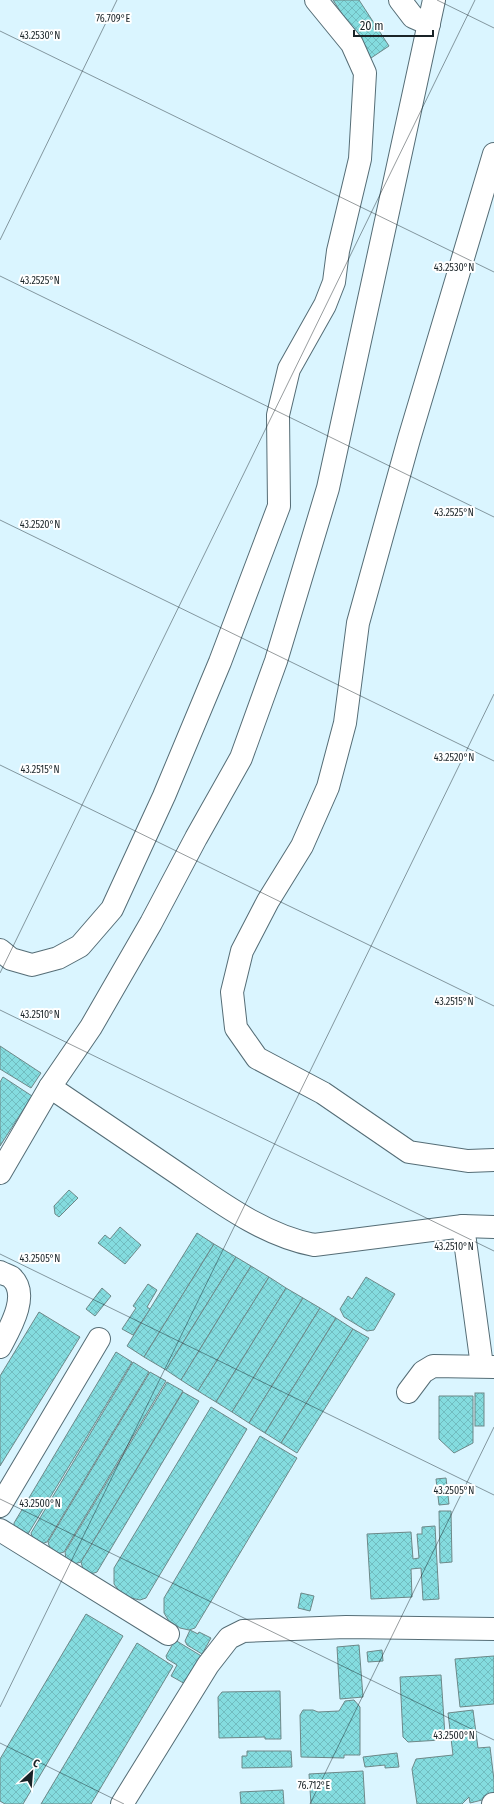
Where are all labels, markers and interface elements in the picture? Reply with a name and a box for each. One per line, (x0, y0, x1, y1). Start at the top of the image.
scale bar (354, 12, 433, 38)
text: 76.709°E (96, 13, 130, 25)
text: 20 m (360, 19, 384, 33)
text: 43.2530°N (20, 30, 60, 42)
text: 43.2530°N (434, 262, 474, 274)
text: 43.2525°N (20, 275, 60, 287)
text: 43.2525°N (434, 507, 474, 519)
text: 43.2520°N (20, 519, 60, 531)
text: 43.2520°N (434, 752, 474, 764)
text: 43.2515°N (21, 764, 60, 776)
text: 43.2515°N (435, 996, 474, 1008)
text: 43.2510°N (20, 1009, 60, 1021)
text: 43.2510°N (434, 1241, 474, 1253)
text: 43.2505°N (20, 1253, 60, 1265)
text: 43.2505°N (434, 1485, 474, 1497)
text: 43.2500°N (19, 1498, 61, 1510)
text: 43.2500°N (433, 1730, 475, 1742)
north arrow (12, 1752, 52, 1792)
text: С (31, 1756, 42, 1771)
text: 76.712°E (298, 1780, 331, 1792)

